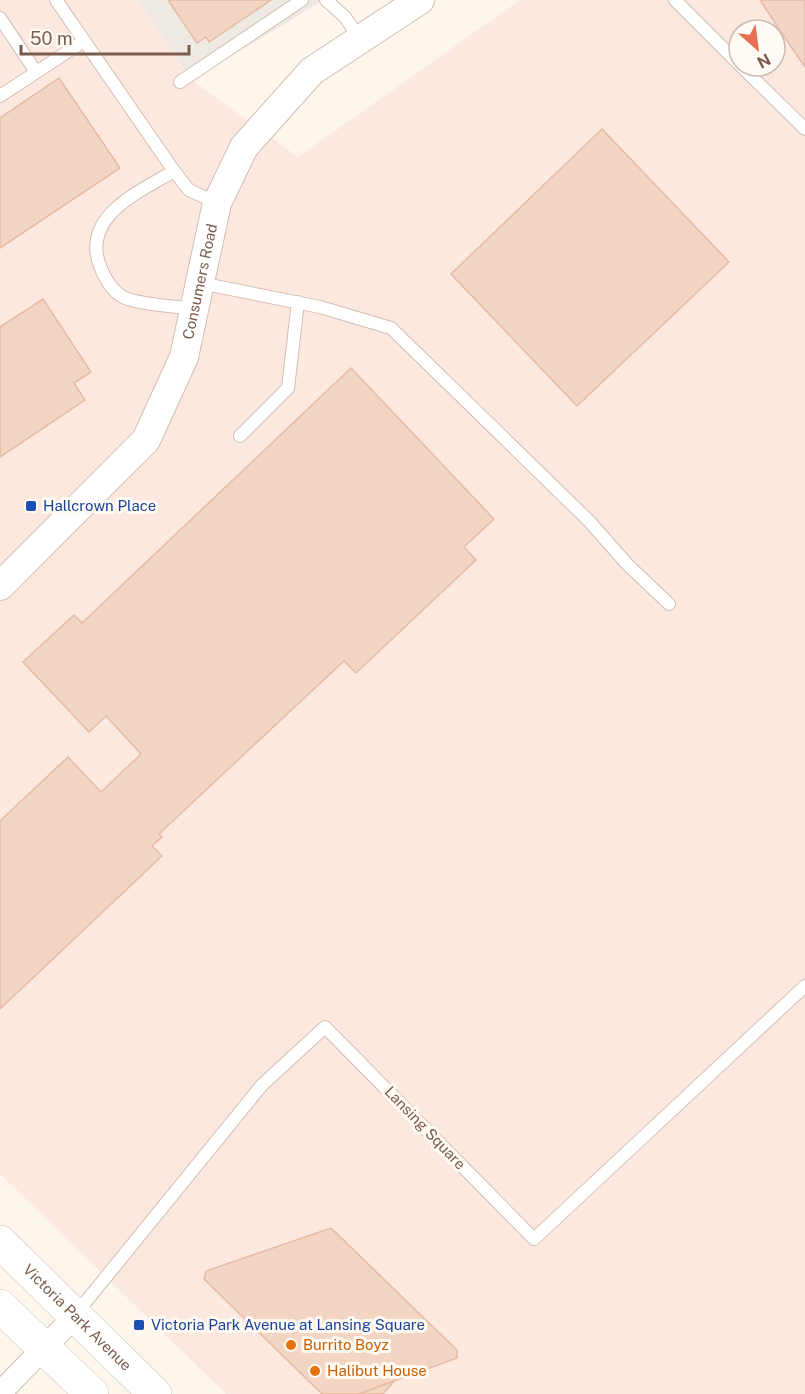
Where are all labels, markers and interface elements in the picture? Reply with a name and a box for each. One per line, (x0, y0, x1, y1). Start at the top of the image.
scale bar (21, 18, 189, 56)
north arrow (727, 18, 787, 78)
text: 50 m (30, 28, 73, 49)
text: N (754, 49, 774, 72)
street label: Consumers Road (179, 222, 220, 341)
place label: Hallcrown Place (43, 497, 156, 514)
marker: Hallcrown Place (24, 499, 38, 513)
street label: Lansing Square (382, 1083, 469, 1173)
street label: Victoria Park Avenue (20, 1261, 135, 1374)
place label: Victoria Park Avenue at Lansing Square (151, 1316, 425, 1333)
marker: Victoria Park Avenue at Lansing Square (132, 1318, 146, 1332)
place label: Burrito Boyz (303, 1336, 389, 1353)
marker: Burrito Boyz (284, 1338, 298, 1352)
place label: Halibut House (327, 1362, 427, 1379)
marker: Halibut House (308, 1364, 322, 1378)

